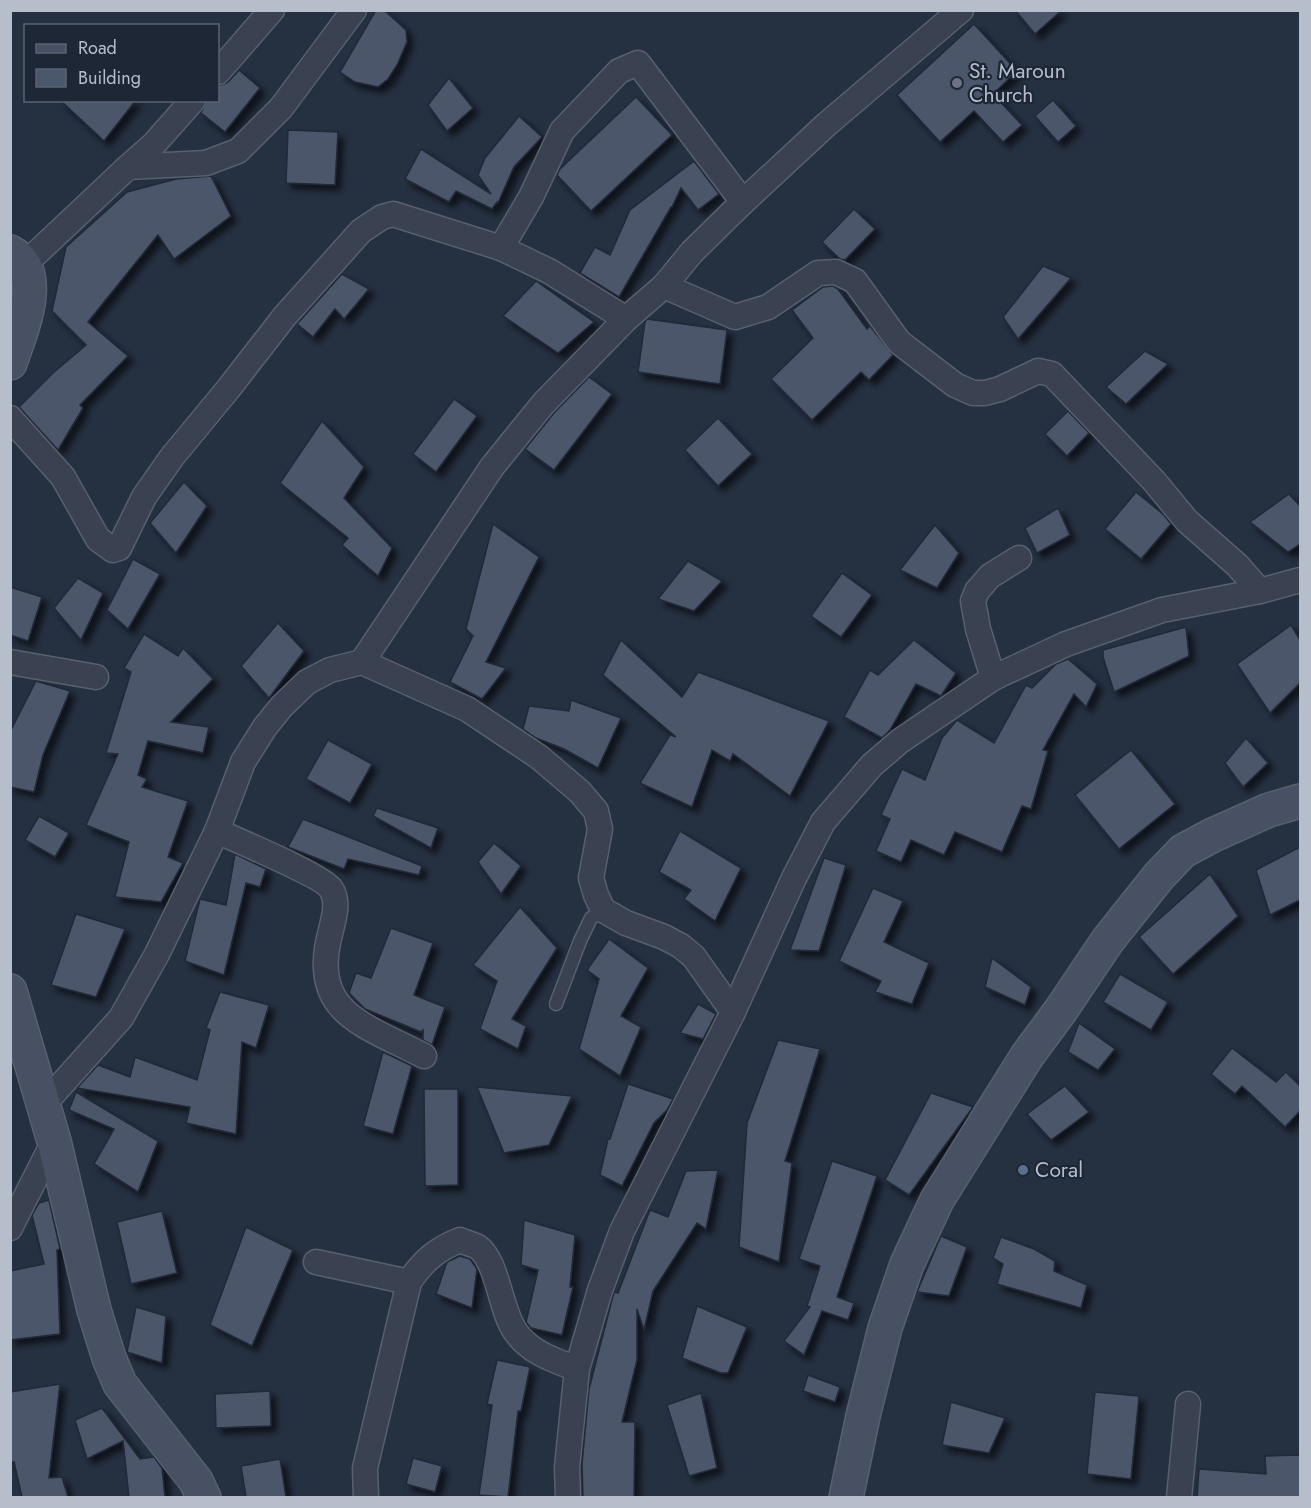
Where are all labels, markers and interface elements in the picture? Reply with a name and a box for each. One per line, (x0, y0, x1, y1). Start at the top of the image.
legend (24, 24, 219, 102)
text: Road (78, 35, 117, 61)
place label: St. Maroun Church (969, 56, 1066, 110)
text: Building (78, 65, 141, 91)
marker: St. Maroun Church (950, 76, 964, 90)
place label: Coral (1035, 1155, 1083, 1185)
marker: Coral (1016, 1163, 1030, 1177)

